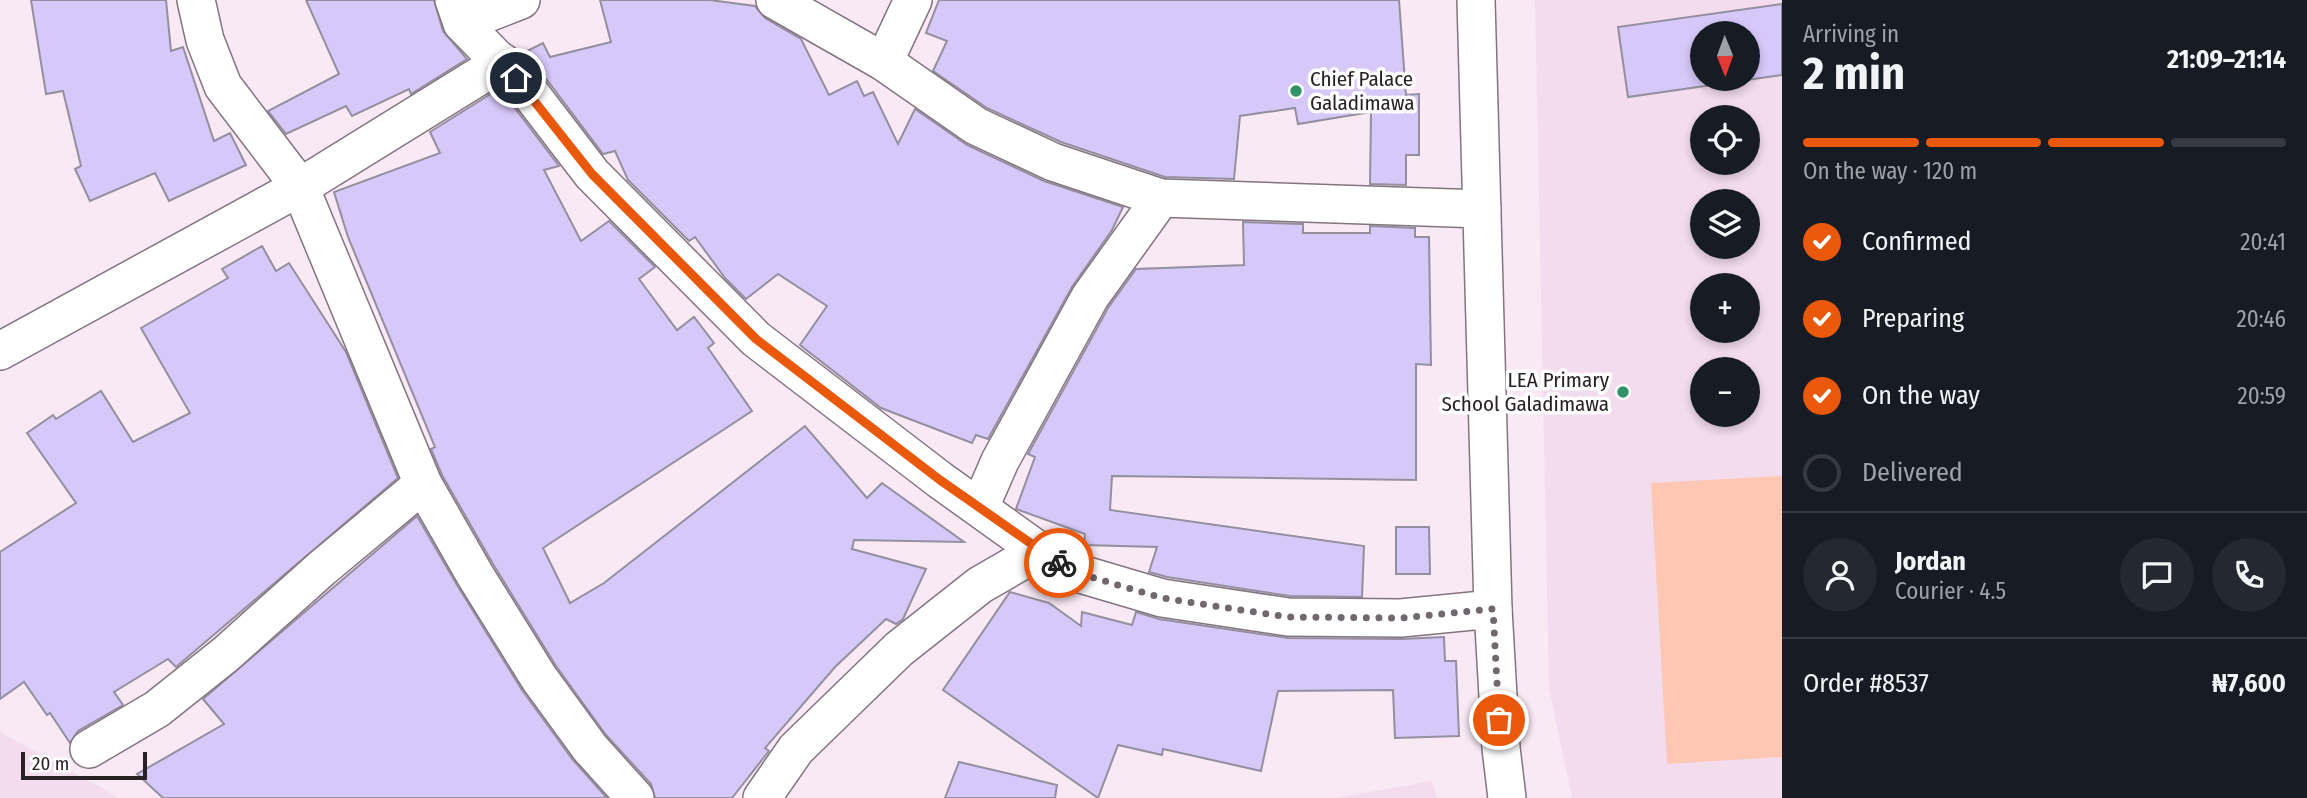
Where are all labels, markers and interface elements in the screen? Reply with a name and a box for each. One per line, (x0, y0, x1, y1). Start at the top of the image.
text: Arriving in (1803, 20, 1899, 48)
north arrow (1690, 21, 1760, 91)
map controls (1690, 21, 1760, 427)
text: 21:09–21:14 (2167, 44, 2286, 75)
text: 2 min (1803, 46, 1905, 101)
pin (486, 48, 546, 108)
icon: home (497, 59, 535, 97)
place label: Chief Palace Galadimawa (1310, 66, 1415, 116)
marker: Chief Palace Galadimawa (1288, 83, 1304, 99)
button: locate (1690, 105, 1760, 175)
text: On the way · 120 m (1803, 157, 1977, 185)
button: layers (1690, 189, 1760, 259)
icon: check (1803, 223, 1841, 261)
text: Confirmed (1862, 226, 1972, 257)
text: 20:41 (2240, 228, 2286, 256)
button: + (1690, 273, 1760, 343)
icon: check (1803, 300, 1841, 338)
text: Preparing (1862, 303, 1964, 334)
text: 20:46 (2237, 305, 2286, 333)
button: − (1690, 357, 1760, 427)
place label: LEA Primary School Galadimawa (1441, 367, 1610, 417)
icon: check (1803, 377, 1841, 415)
text: On the way (1862, 380, 1980, 411)
text: 20:59 (2238, 382, 2286, 410)
marker: LEA Primary School Galadimawa (1615, 384, 1631, 400)
text: Delivered (1862, 457, 1963, 488)
courier (1024, 528, 1094, 598)
button: person (1803, 538, 1877, 612)
button: chat (2120, 538, 2194, 612)
button: phone (2212, 538, 2286, 612)
icon: bike (1040, 544, 1078, 582)
text: Jordan (1895, 546, 1966, 577)
text: Courier · 4.5 (1895, 577, 2006, 605)
text: Order #8537 (1803, 668, 1929, 699)
text: ₦7,600 (2212, 668, 2286, 699)
pin (1469, 690, 1529, 750)
icon: bag (1480, 701, 1518, 739)
scale bar (21, 749, 147, 781)
text: 20 m (32, 752, 69, 775)

